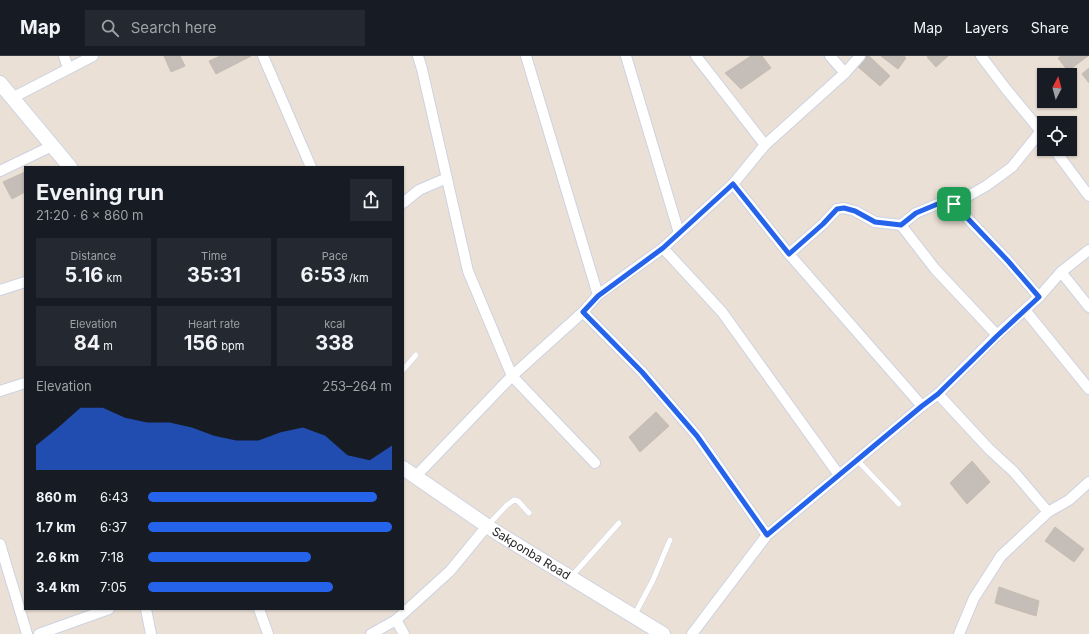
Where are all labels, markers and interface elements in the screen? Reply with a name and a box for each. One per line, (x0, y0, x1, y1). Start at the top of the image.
search box (85, 10, 365, 46)
text: Map (20, 16, 61, 39)
icon: search (99, 17, 121, 39)
text: Search here (131, 18, 216, 37)
text: Map (914, 19, 943, 36)
text: Layers (965, 19, 1009, 36)
text: Share (1031, 19, 1069, 36)
north arrow (1037, 68, 1077, 108)
map controls (1037, 68, 1077, 156)
button: locate (1037, 116, 1077, 156)
text: Evening run (36, 179, 164, 205)
button: share (350, 179, 392, 221)
pin (937, 187, 971, 221)
icon: arrive (943, 193, 965, 215)
text: 21:20 · 6 × 860 m (36, 207, 143, 223)
text: Distance (71, 249, 116, 263)
text: Time (201, 249, 227, 263)
text: Pace (322, 249, 348, 263)
text: 5.16 (65, 263, 103, 287)
text: 35:31 (187, 263, 241, 287)
text: 6:53 (301, 263, 346, 287)
text: km (103, 271, 122, 285)
text: /km (346, 271, 369, 285)
text: Elevation (70, 317, 117, 331)
text: Heart rate (188, 317, 240, 331)
text: kcal (324, 317, 345, 331)
text: 84 (74, 331, 100, 355)
text: 156 (184, 331, 218, 355)
text: 338 (315, 331, 354, 355)
text: m (100, 339, 113, 353)
text: bpm (218, 339, 244, 353)
text: Elevation (36, 378, 92, 394)
text: 253–264 m (322, 378, 392, 394)
text: 860 m (36, 489, 77, 505)
text: 6:43 (100, 489, 128, 505)
text: 1.7 km (36, 519, 76, 535)
text: 6:37 (100, 519, 127, 535)
street label: Sakponba Road (489, 523, 573, 583)
text: 2.6 km (36, 549, 79, 565)
text: 7:18 (100, 549, 124, 565)
text: 3.4 km (36, 579, 80, 595)
text: 7:05 (100, 579, 127, 595)

